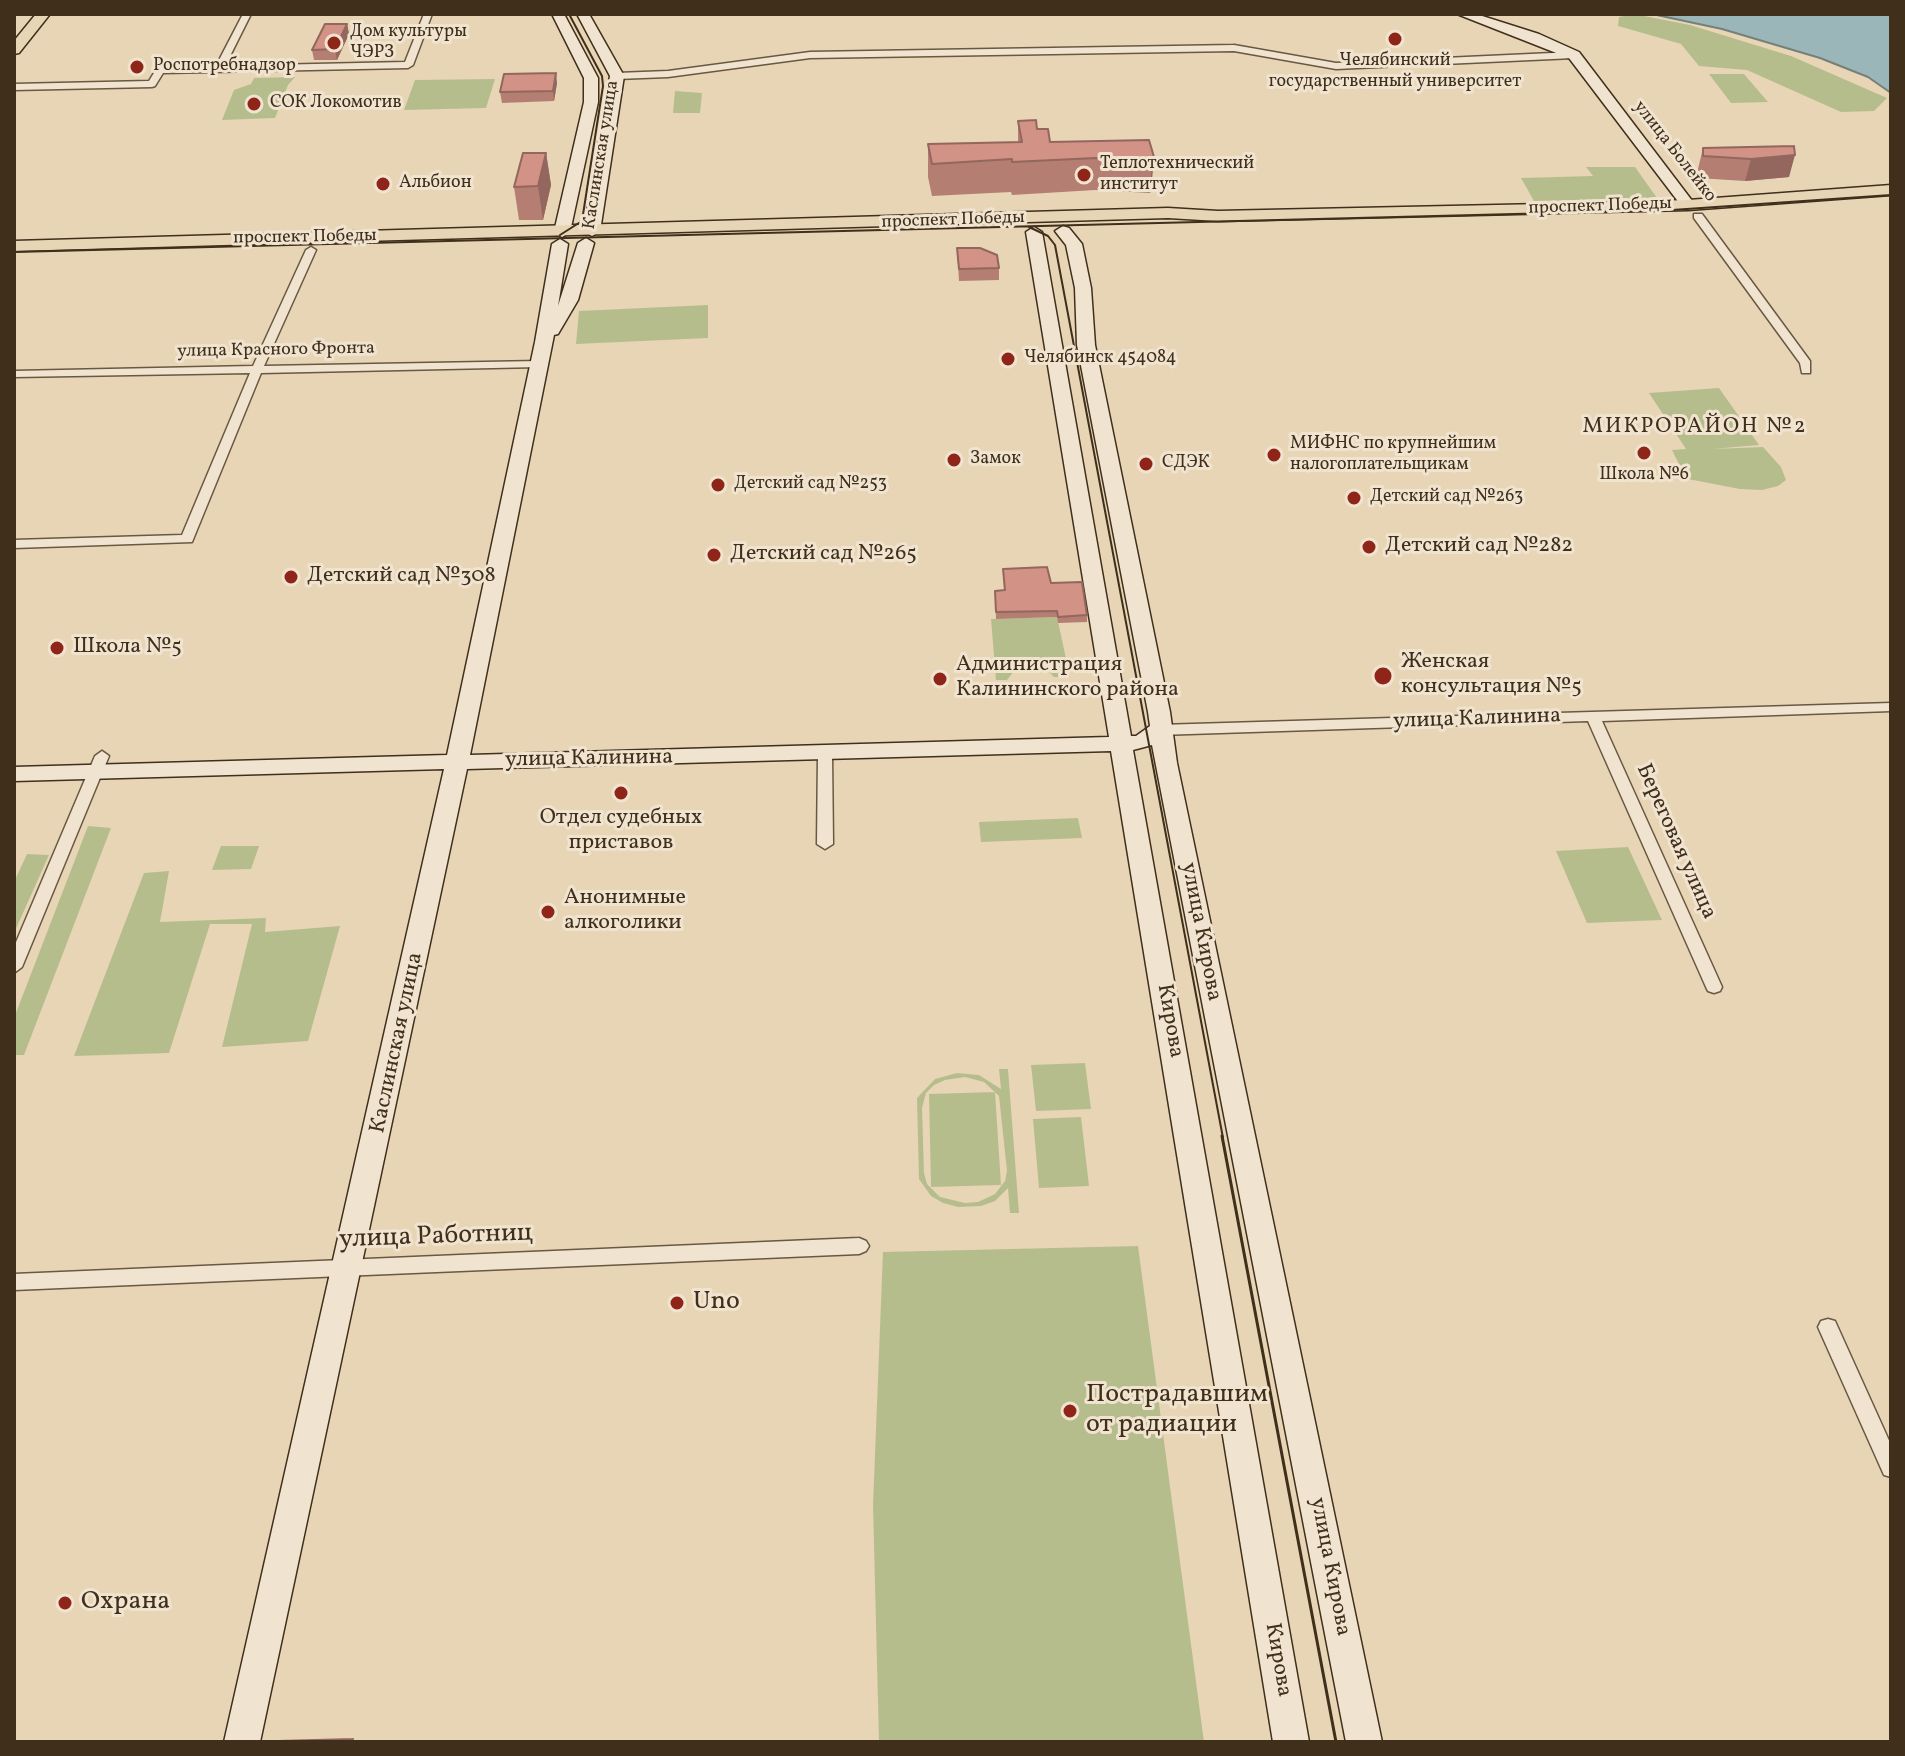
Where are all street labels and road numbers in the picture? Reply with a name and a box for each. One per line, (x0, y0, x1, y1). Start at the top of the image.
street label: Каслинская улица (580, 79, 624, 231)
street label: улица Болейко (1628, 97, 1720, 207)
street label: проспект Победы (1528, 194, 1672, 220)
street label: проспект Победы (881, 208, 1025, 234)
street label: проспект Победы (233, 226, 377, 250)
street label: улица Красного Фронта (177, 338, 375, 364)
street label: улица Калинина (1393, 704, 1561, 736)
street label: улица Калинина (505, 745, 673, 775)
street label: Береговая улица (1629, 760, 1721, 924)
street label: улица Кирова (1174, 861, 1226, 1003)
street label: Каслинская улица (366, 950, 430, 1136)
street label: Кирова (1150, 982, 1188, 1060)
street label: улица Работниц (339, 1219, 533, 1257)
street label: улица Кирова (1303, 1496, 1355, 1638)
street label: Кирова (1258, 1621, 1296, 1699)

